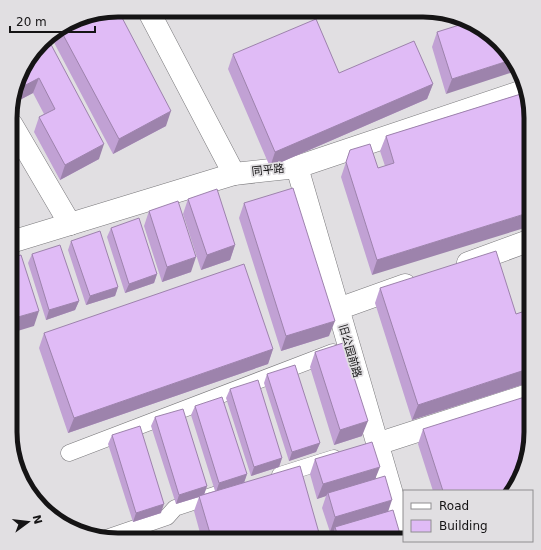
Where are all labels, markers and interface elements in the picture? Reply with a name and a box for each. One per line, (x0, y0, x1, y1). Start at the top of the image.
scale bar (10, 8, 95, 34)
text: 20 m (16, 15, 47, 29)
street label: 同平路 (251, 162, 285, 178)
street label: 旧公园前路 (336, 323, 364, 379)
legend (403, 490, 533, 542)
text: Road (439, 499, 469, 513)
north arrow (8, 502, 48, 542)
text: N (30, 513, 45, 526)
text: Building (439, 519, 488, 533)

